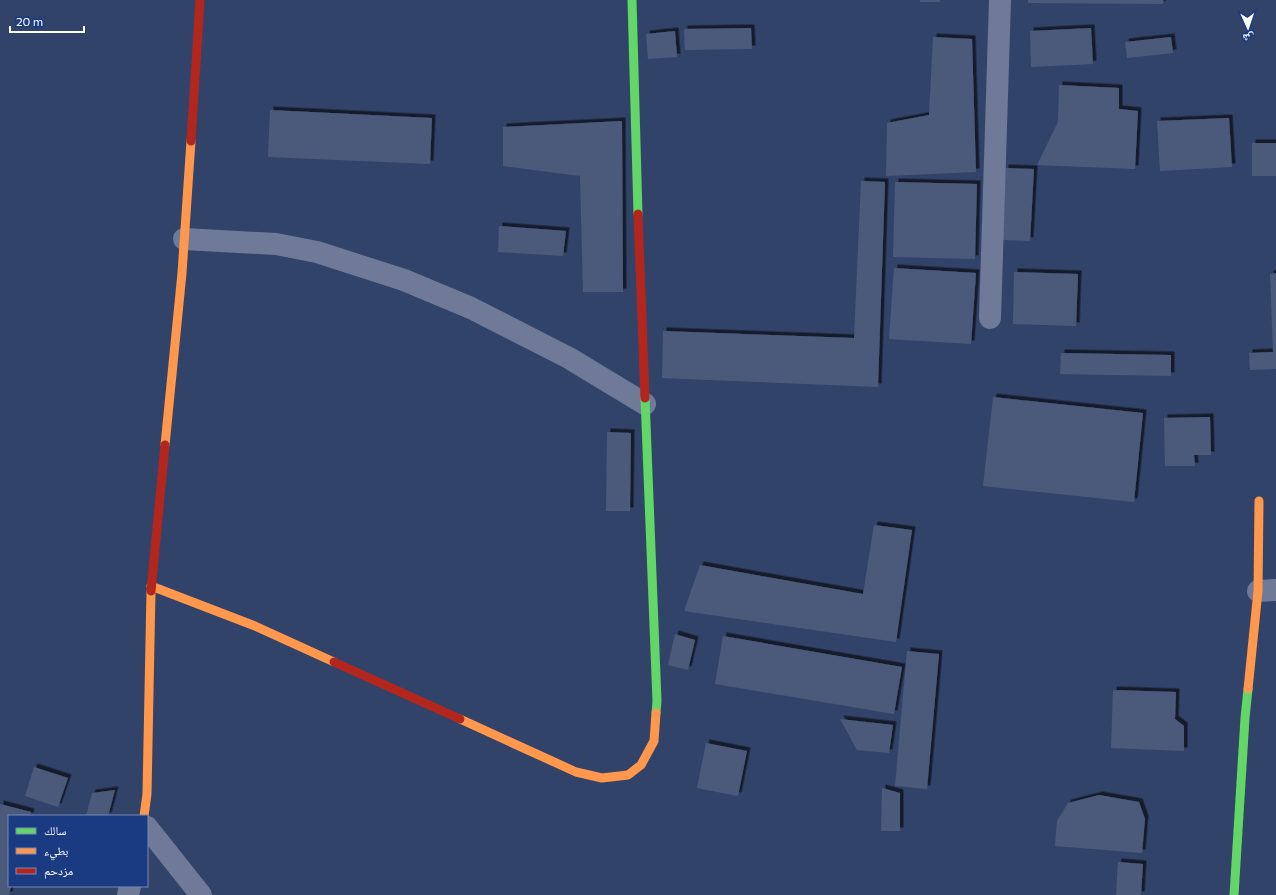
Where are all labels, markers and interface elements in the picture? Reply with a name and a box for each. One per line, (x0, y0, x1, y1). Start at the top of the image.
scale bar (10, 8, 84, 34)
north arrow (1228, 8, 1268, 48)
text: 20 m (16, 14, 43, 28)
text: ش (1242, 30, 1255, 45)
legend (8, 815, 148, 887)
text: سالك (44, 823, 66, 837)
text: بطيء (44, 843, 68, 861)
text: مزدحم (44, 863, 73, 879)

